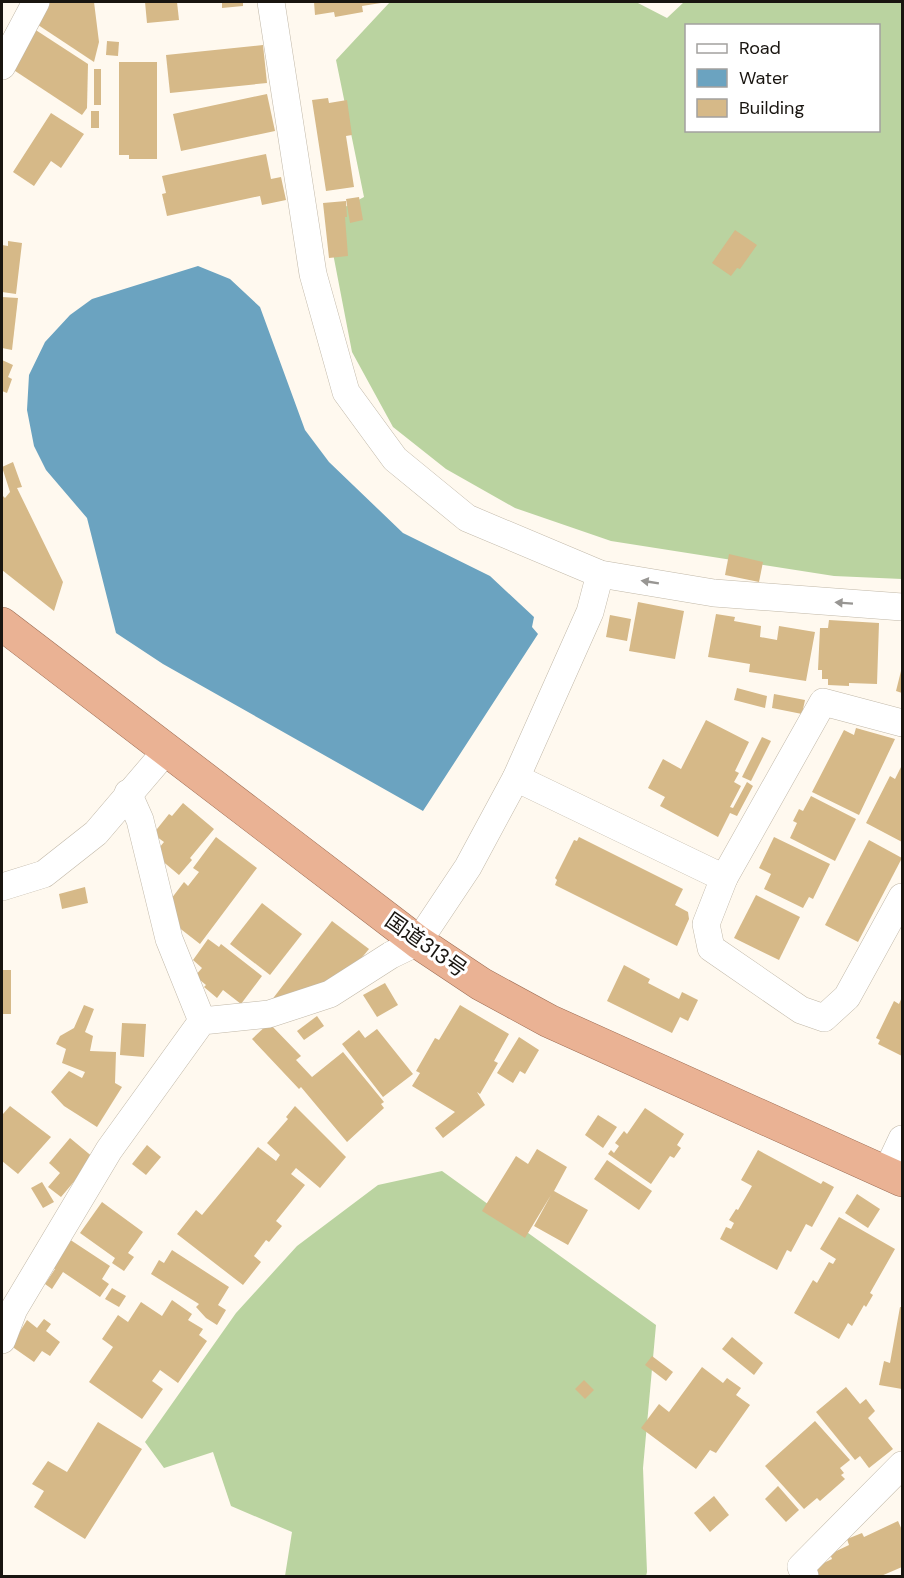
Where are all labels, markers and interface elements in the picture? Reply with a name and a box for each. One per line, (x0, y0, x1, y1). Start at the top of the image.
legend (685, 24, 880, 132)
text: Road (739, 36, 781, 60)
text: Water (739, 66, 789, 90)
text: Building (739, 96, 804, 120)
one-way arrow (641, 578, 660, 587)
one-way arrow (835, 598, 854, 608)
street label: 国道313号 (379, 907, 473, 983)

